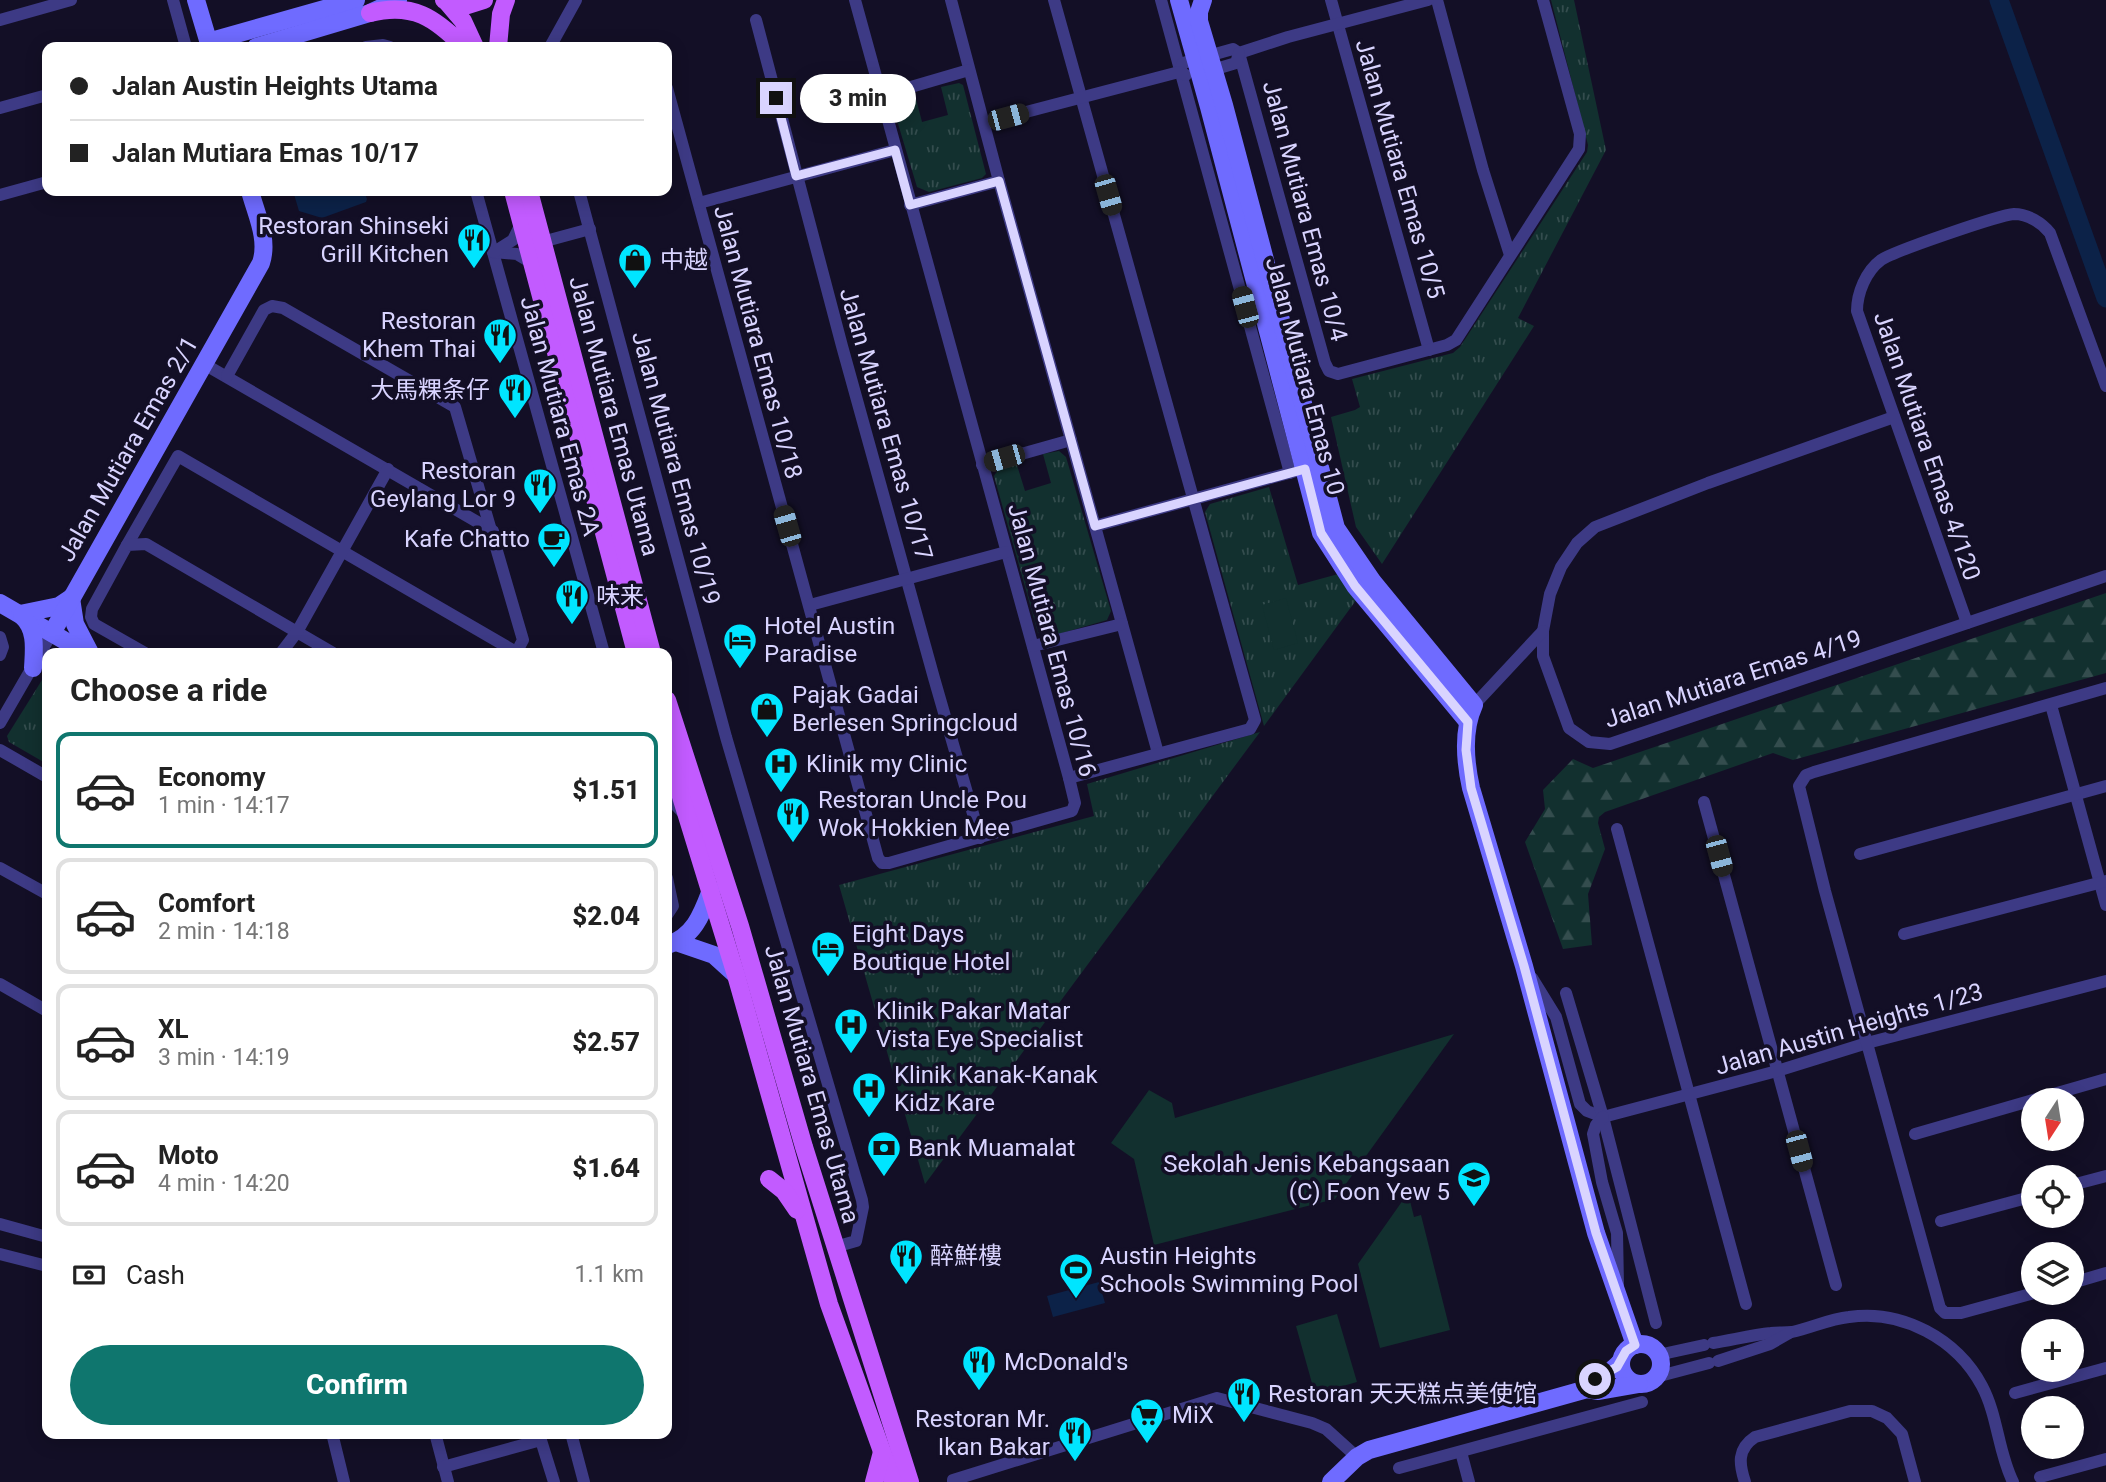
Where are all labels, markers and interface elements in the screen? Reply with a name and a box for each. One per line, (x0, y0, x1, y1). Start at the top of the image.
street label: Jalan Mutiara Emas 10/5 (1350, 36, 1450, 302)
text: Jalan Austin Heights Utama (112, 71, 438, 101)
callout: 3 min (800, 74, 916, 122)
street label: Jalan Mutiara Emas 10/4 (1257, 78, 1353, 344)
route end (760, 82, 792, 114)
text: 3 min (829, 85, 887, 112)
car (985, 101, 1032, 133)
text: Jalan Mutiara Emas 10/17 (112, 138, 419, 168)
car (1093, 172, 1124, 218)
street label: Jalan Mutiara Emas 10/18 (708, 202, 808, 482)
place label: Restoran Shinseki Grill Kitchen (258, 212, 449, 268)
restaurant icon: Restoran Shinseki Grill Kitchen (455, 221, 493, 270)
shop icon: 中越 (616, 241, 654, 290)
place label: 中越 (660, 246, 708, 274)
street label: Jalan Mutiara Emas 10 (1260, 254, 1350, 498)
street label: Jalan Mutiara Emas Utama (563, 273, 665, 559)
car (1230, 284, 1261, 330)
street label: Jalan Mutiara Emas 10/17 (834, 285, 938, 563)
street label: Jalan Mutiara Emas 2A (514, 293, 606, 539)
place label: Restoran Khem Thai (362, 307, 476, 363)
street label: Jalan Mutiara Emas 4/120 (1868, 308, 1986, 584)
restaurant icon: Restoran Khem Thai (481, 316, 519, 365)
street label: Jalan Mutiara Emas 10/19 (626, 328, 726, 608)
street label: Jalan Mutiara Emas 2/1 (52, 332, 204, 566)
restaurant icon: 大馬粿条仔 (496, 371, 534, 420)
place label: 大馬粿条仔 (370, 376, 490, 404)
car (981, 442, 1028, 474)
place label: Restoran Geylang Lor 9 (370, 457, 516, 513)
restaurant icon: Restoran Geylang Lor 9 (521, 466, 559, 515)
street label: Jalan Mutiara Emas 10/16 (1002, 500, 1102, 780)
car (772, 503, 803, 549)
cafe icon: Kafe Chatto (535, 520, 573, 569)
place label: Kafe Chatto (404, 525, 530, 553)
restaurant icon: 味来 (553, 577, 591, 626)
place label: 味来 (596, 582, 644, 610)
place label: Hotel Austin Paradise (764, 612, 895, 668)
hotel icon: Hotel Austin Paradise (721, 621, 759, 670)
street label: Jalan Mutiara Emas 4/19 (1601, 624, 1865, 734)
text: Choose a ride (70, 671, 267, 709)
place label: Pajak Gadai Berlesen Springcloud (792, 681, 1018, 737)
shop icon: Pajak Gadai Berlesen Springcloud (748, 690, 786, 739)
hospital icon: Klinik my Clinic (762, 745, 800, 794)
place label: Klinik my Clinic (806, 750, 967, 778)
icon: car (74, 759, 137, 822)
text: Economy (158, 762, 265, 792)
text: $1.51 (572, 775, 640, 805)
place label: Restoran Uncle Pou Wok Hokkien Mee (818, 786, 1027, 842)
text: 1 min · 14:17 (158, 792, 290, 819)
restaurant icon: Restoran Uncle Pou Wok Hokkien Mee (774, 795, 812, 844)
car (1704, 833, 1735, 879)
icon: car (74, 885, 137, 948)
text: Comfort (158, 888, 255, 918)
text: $2.04 (572, 901, 640, 931)
text: 2 min · 14:18 (158, 918, 290, 945)
place label: Eight Days Boutique Hotel (852, 920, 1010, 976)
hotel icon: Eight Days Boutique Hotel (809, 929, 847, 978)
street label: Jalan Mutiara Emas Utama (759, 941, 865, 1227)
street label: Jalan Austin Heights 1/23 (1712, 977, 1986, 1081)
place label: Klinik Pakar Matar Vista Eye Specialist (876, 997, 1084, 1053)
hospital icon: Klinik Pakar Matar Vista Eye Specialist (832, 1006, 870, 1055)
icon: car (74, 1011, 137, 1074)
text: XL (158, 1014, 189, 1044)
text: $2.57 (572, 1027, 640, 1057)
text: 3 min · 14:19 (158, 1044, 290, 1071)
place label: Klinik Kanak-Kanak Kidz Kare (894, 1061, 1099, 1117)
hospital icon: Klinik Kanak-Kanak Kidz Kare (850, 1070, 888, 1119)
north arrow (2021, 1088, 2084, 1152)
map controls (2021, 1088, 2084, 1459)
car (1784, 1128, 1815, 1174)
bank icon: Bank Muamalat (865, 1129, 903, 1178)
place label: Bank Muamalat (908, 1134, 1076, 1162)
icon: car (74, 1137, 137, 1200)
text: Moto (158, 1140, 219, 1170)
place label: Sekolah Jenis Kebangsaan (C) Foon Yew 5 (1163, 1150, 1450, 1206)
text: $1.64 (572, 1153, 640, 1183)
school or university icon: Sekolah Jenis Kebangsaan (C) Foon Yew 5 (1455, 1159, 1493, 1208)
button: locate (2021, 1165, 2084, 1228)
text: 4 min · 14:20 (158, 1170, 290, 1197)
restaurant icon: 醉鮮樓 (887, 1237, 925, 1286)
place label: 醉鮮樓 (930, 1242, 1002, 1270)
place label: Austin Heights Schools Swimming Pool (1100, 1242, 1359, 1298)
button: layers (2021, 1242, 2084, 1305)
sports icon: Austin Heights Schools Swimming Pool (1057, 1251, 1095, 1300)
icon: cash (70, 1256, 108, 1294)
text: Cash (126, 1260, 185, 1290)
text: 1.1 km (575, 1261, 644, 1288)
button: + (2021, 1319, 2084, 1382)
restaurant icon: McDonald's (960, 1343, 998, 1392)
button: Confirm (70, 1345, 644, 1425)
place label: McDonald's (1004, 1348, 1128, 1376)
route start (1579, 1363, 1611, 1395)
restaurant icon: Restoran 天天糕点美使馆 (1225, 1375, 1263, 1424)
place label: Restoran 天天糕点美使馆 (1268, 1380, 1537, 1408)
supermarket icon: MiX (1128, 1396, 1166, 1445)
button: − (2021, 1396, 2084, 1459)
place label: MiX (1172, 1401, 1214, 1429)
place label: Restoran Mr. Ikan Bakar (915, 1405, 1050, 1461)
restaurant icon: Restoran Mr. Ikan Bakar (1056, 1414, 1094, 1463)

